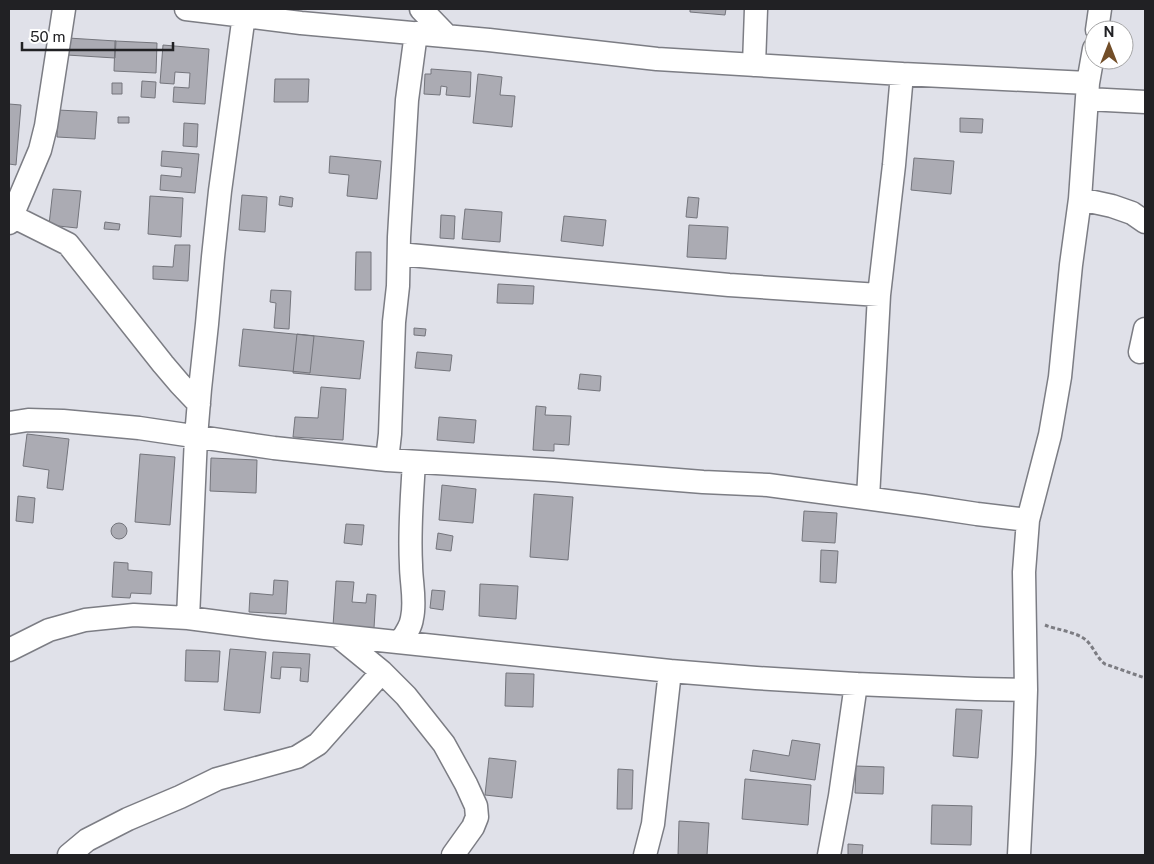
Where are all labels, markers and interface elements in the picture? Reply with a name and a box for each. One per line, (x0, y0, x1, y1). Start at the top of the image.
scale bar (22, 20, 174, 52)
north arrow (1084, 20, 1134, 70)
text: N (1104, 24, 1114, 40)
text: 50 m (30, 28, 65, 45)

